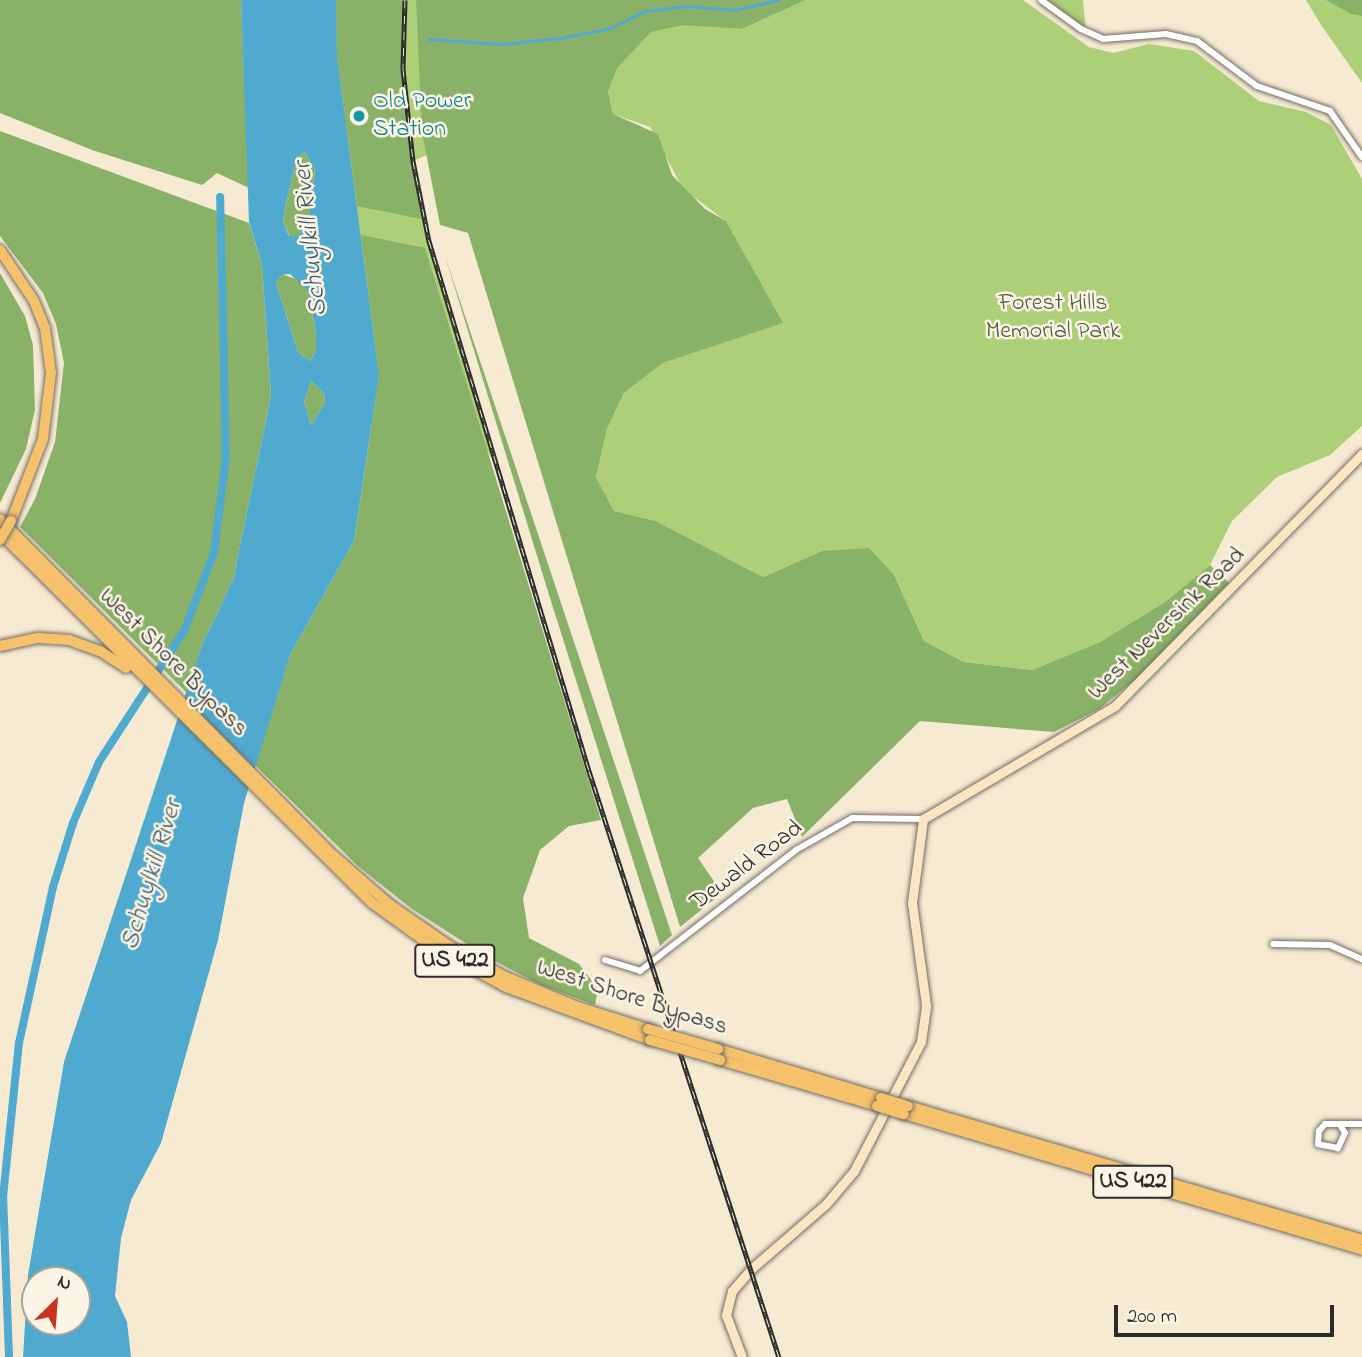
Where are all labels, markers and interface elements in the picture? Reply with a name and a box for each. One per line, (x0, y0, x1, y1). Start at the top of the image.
place label: Old Power Station (373, 88, 471, 144)
marker: Old Power Station (351, 108, 367, 124)
water label: Schuylkill River (288, 160, 336, 318)
park label: Forest Hills Memorial Park (986, 290, 1120, 346)
street label: West Neversink Road (1082, 541, 1252, 707)
street label: West Shore Bypass (92, 582, 254, 744)
water label: Schuylkill River (115, 796, 191, 954)
street label: Dewald Road (685, 815, 809, 917)
road number: US 422 (413, 942, 497, 980)
street label: West Shore Bypass (533, 954, 731, 1042)
road number: US 422 (1091, 1162, 1175, 1202)
north arrow (21, 1266, 91, 1336)
text: N (53, 1268, 76, 1298)
scale bar (1117, 1290, 1338, 1334)
text: 200 m (1127, 1302, 1177, 1332)

